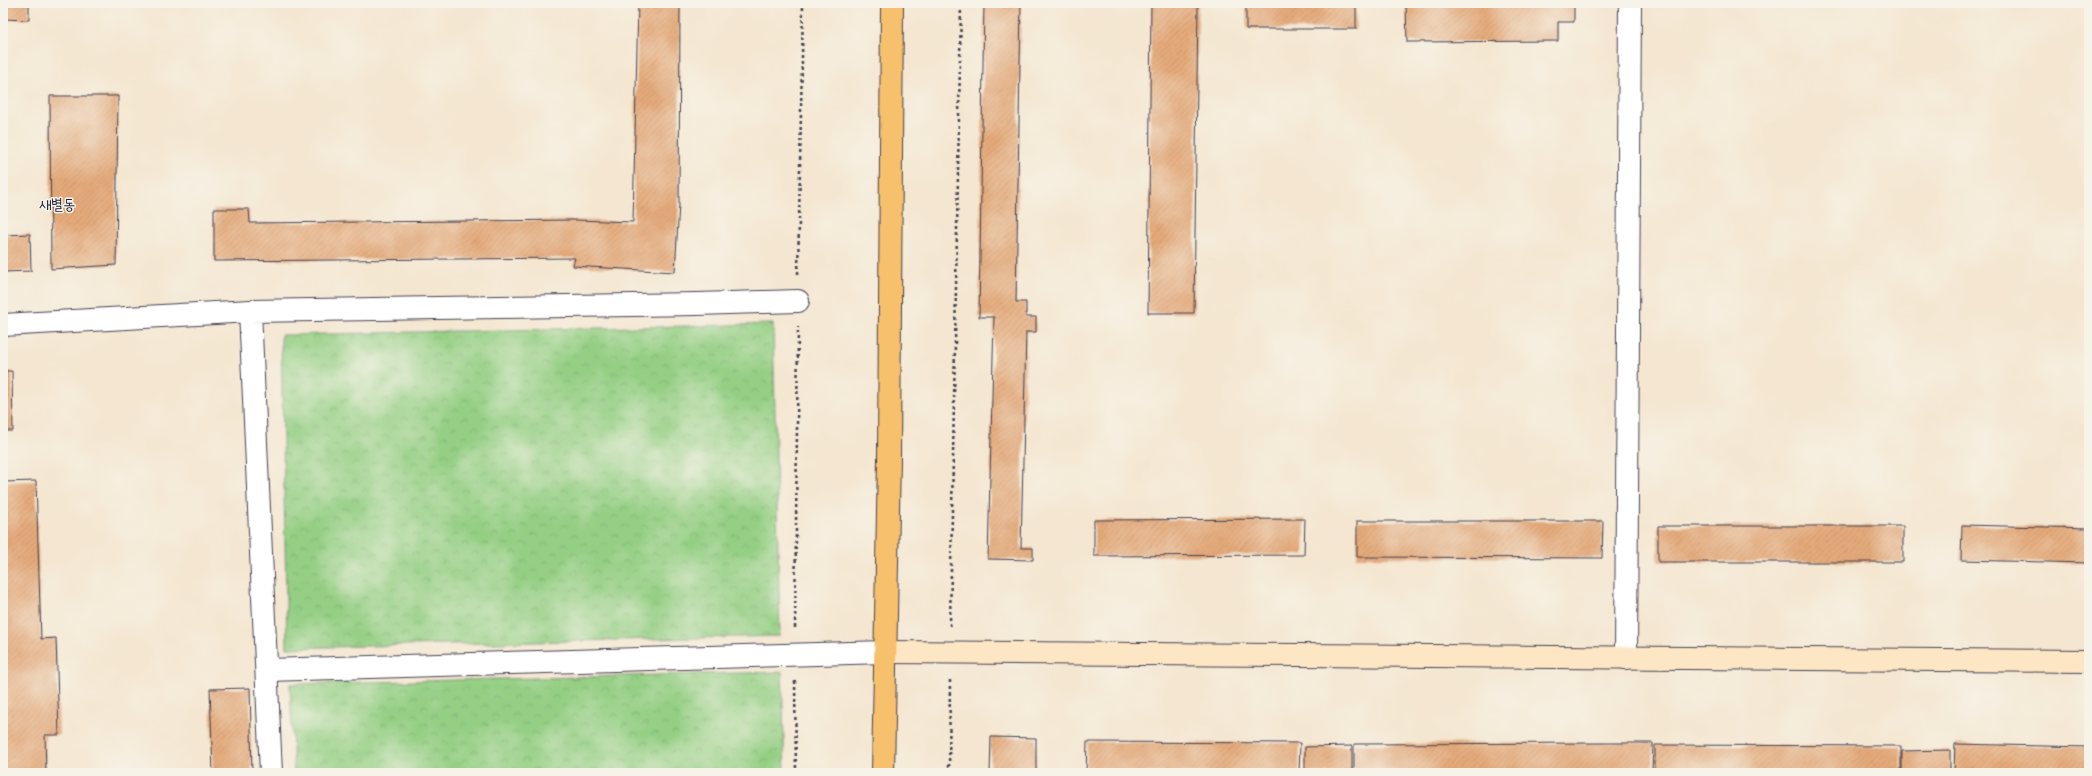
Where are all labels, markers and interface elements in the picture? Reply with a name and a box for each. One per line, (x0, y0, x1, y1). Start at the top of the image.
district label: 새별동 (39, 194, 75, 215)

